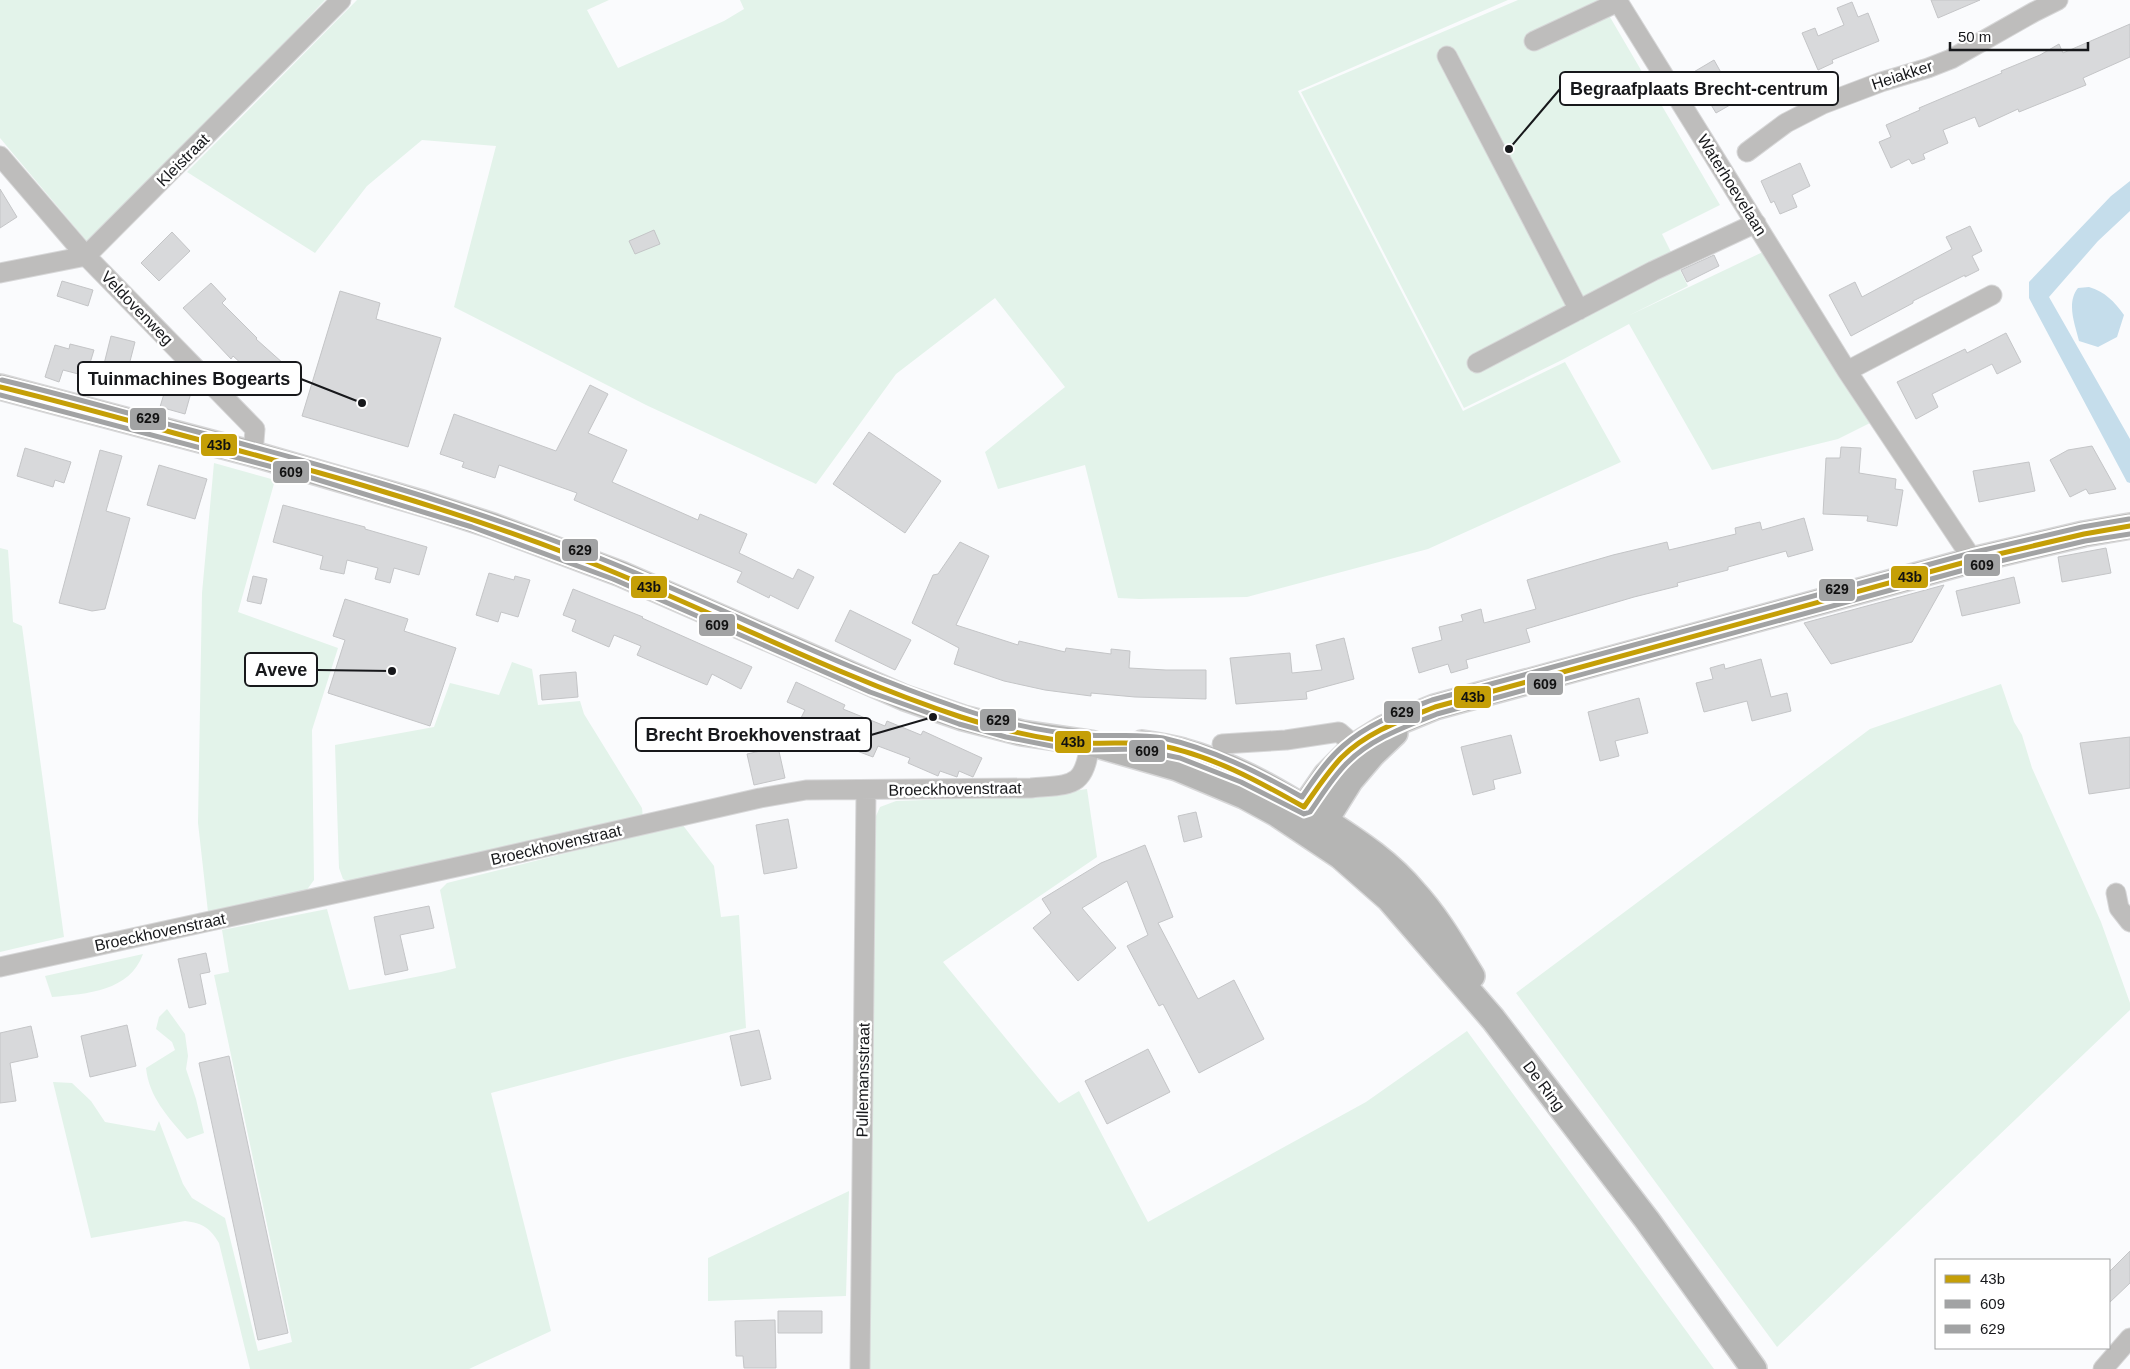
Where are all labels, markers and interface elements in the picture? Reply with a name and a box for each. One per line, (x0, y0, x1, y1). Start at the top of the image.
scale bar (1950, 20, 2088, 52)
text: 50 m (1958, 28, 1991, 45)
street label: Heiakker (1869, 57, 1935, 93)
callout: Begraafplaats Brecht-centrum (1560, 72, 1838, 105)
text: Begraafplaats Brecht-centrum (1570, 79, 1828, 99)
street label: Kleistraat (153, 130, 213, 190)
street label: Waterhoevelaan (1694, 131, 1770, 239)
street label: Veldovenweg (98, 268, 176, 348)
callout: Tuinmachines Bogearts (78, 362, 301, 395)
text: Tuinmachines Bogearts (88, 369, 290, 389)
line badge: 629 (129, 407, 167, 431)
text: 629 (136, 410, 160, 426)
line badge: 43b (200, 433, 238, 457)
text: 43b (207, 437, 231, 453)
line badge: 609 (272, 460, 310, 484)
text: 609 (279, 464, 303, 480)
line badge: 629 (561, 538, 599, 562)
text: 629 (568, 542, 592, 558)
line badge: 609 (1963, 553, 2001, 577)
text: 609 (1970, 557, 1994, 573)
line badge: 43b (1890, 565, 1929, 589)
text: 43b (1898, 569, 1922, 585)
line badge: 43b (630, 575, 668, 599)
line badge: 629 (1818, 578, 1856, 602)
text: 43b (637, 579, 661, 595)
text: 629 (1825, 581, 1849, 597)
line badge: 609 (698, 613, 736, 637)
text: 609 (705, 617, 729, 633)
callout: Aveve (245, 653, 317, 686)
text: Aveve (255, 660, 307, 680)
line badge: 609 (1526, 672, 1564, 696)
text: 609 (1533, 676, 1557, 692)
line badge: 43b (1453, 685, 1492, 709)
text: 43b (1461, 689, 1485, 705)
line badge: 629 (1383, 700, 1421, 724)
text: 629 (1390, 704, 1414, 720)
line badge: 629 (979, 708, 1017, 732)
text: 629 (986, 712, 1010, 728)
callout: Brecht Broekhovenstraat (636, 718, 871, 751)
text: Brecht Broekhovenstraat (645, 725, 861, 745)
line badge: 43b (1054, 730, 1092, 754)
text: 43b (1061, 734, 1085, 750)
line badge: 609 (1128, 739, 1166, 763)
text: 609 (1135, 743, 1159, 759)
street label: Broeckhovenstraat (888, 779, 1022, 799)
street label: Broeckhovenstraat (489, 822, 623, 868)
street label: Broeckhovenstraat (93, 910, 228, 954)
street label: Pullemansstraat (854, 1022, 873, 1137)
street label: De Ring (1520, 1058, 1568, 1114)
legend (1935, 1259, 2110, 1349)
text: 43b (1980, 1270, 2005, 1287)
text: 609 (1980, 1295, 2005, 1312)
text: 629 (1980, 1320, 2005, 1337)

